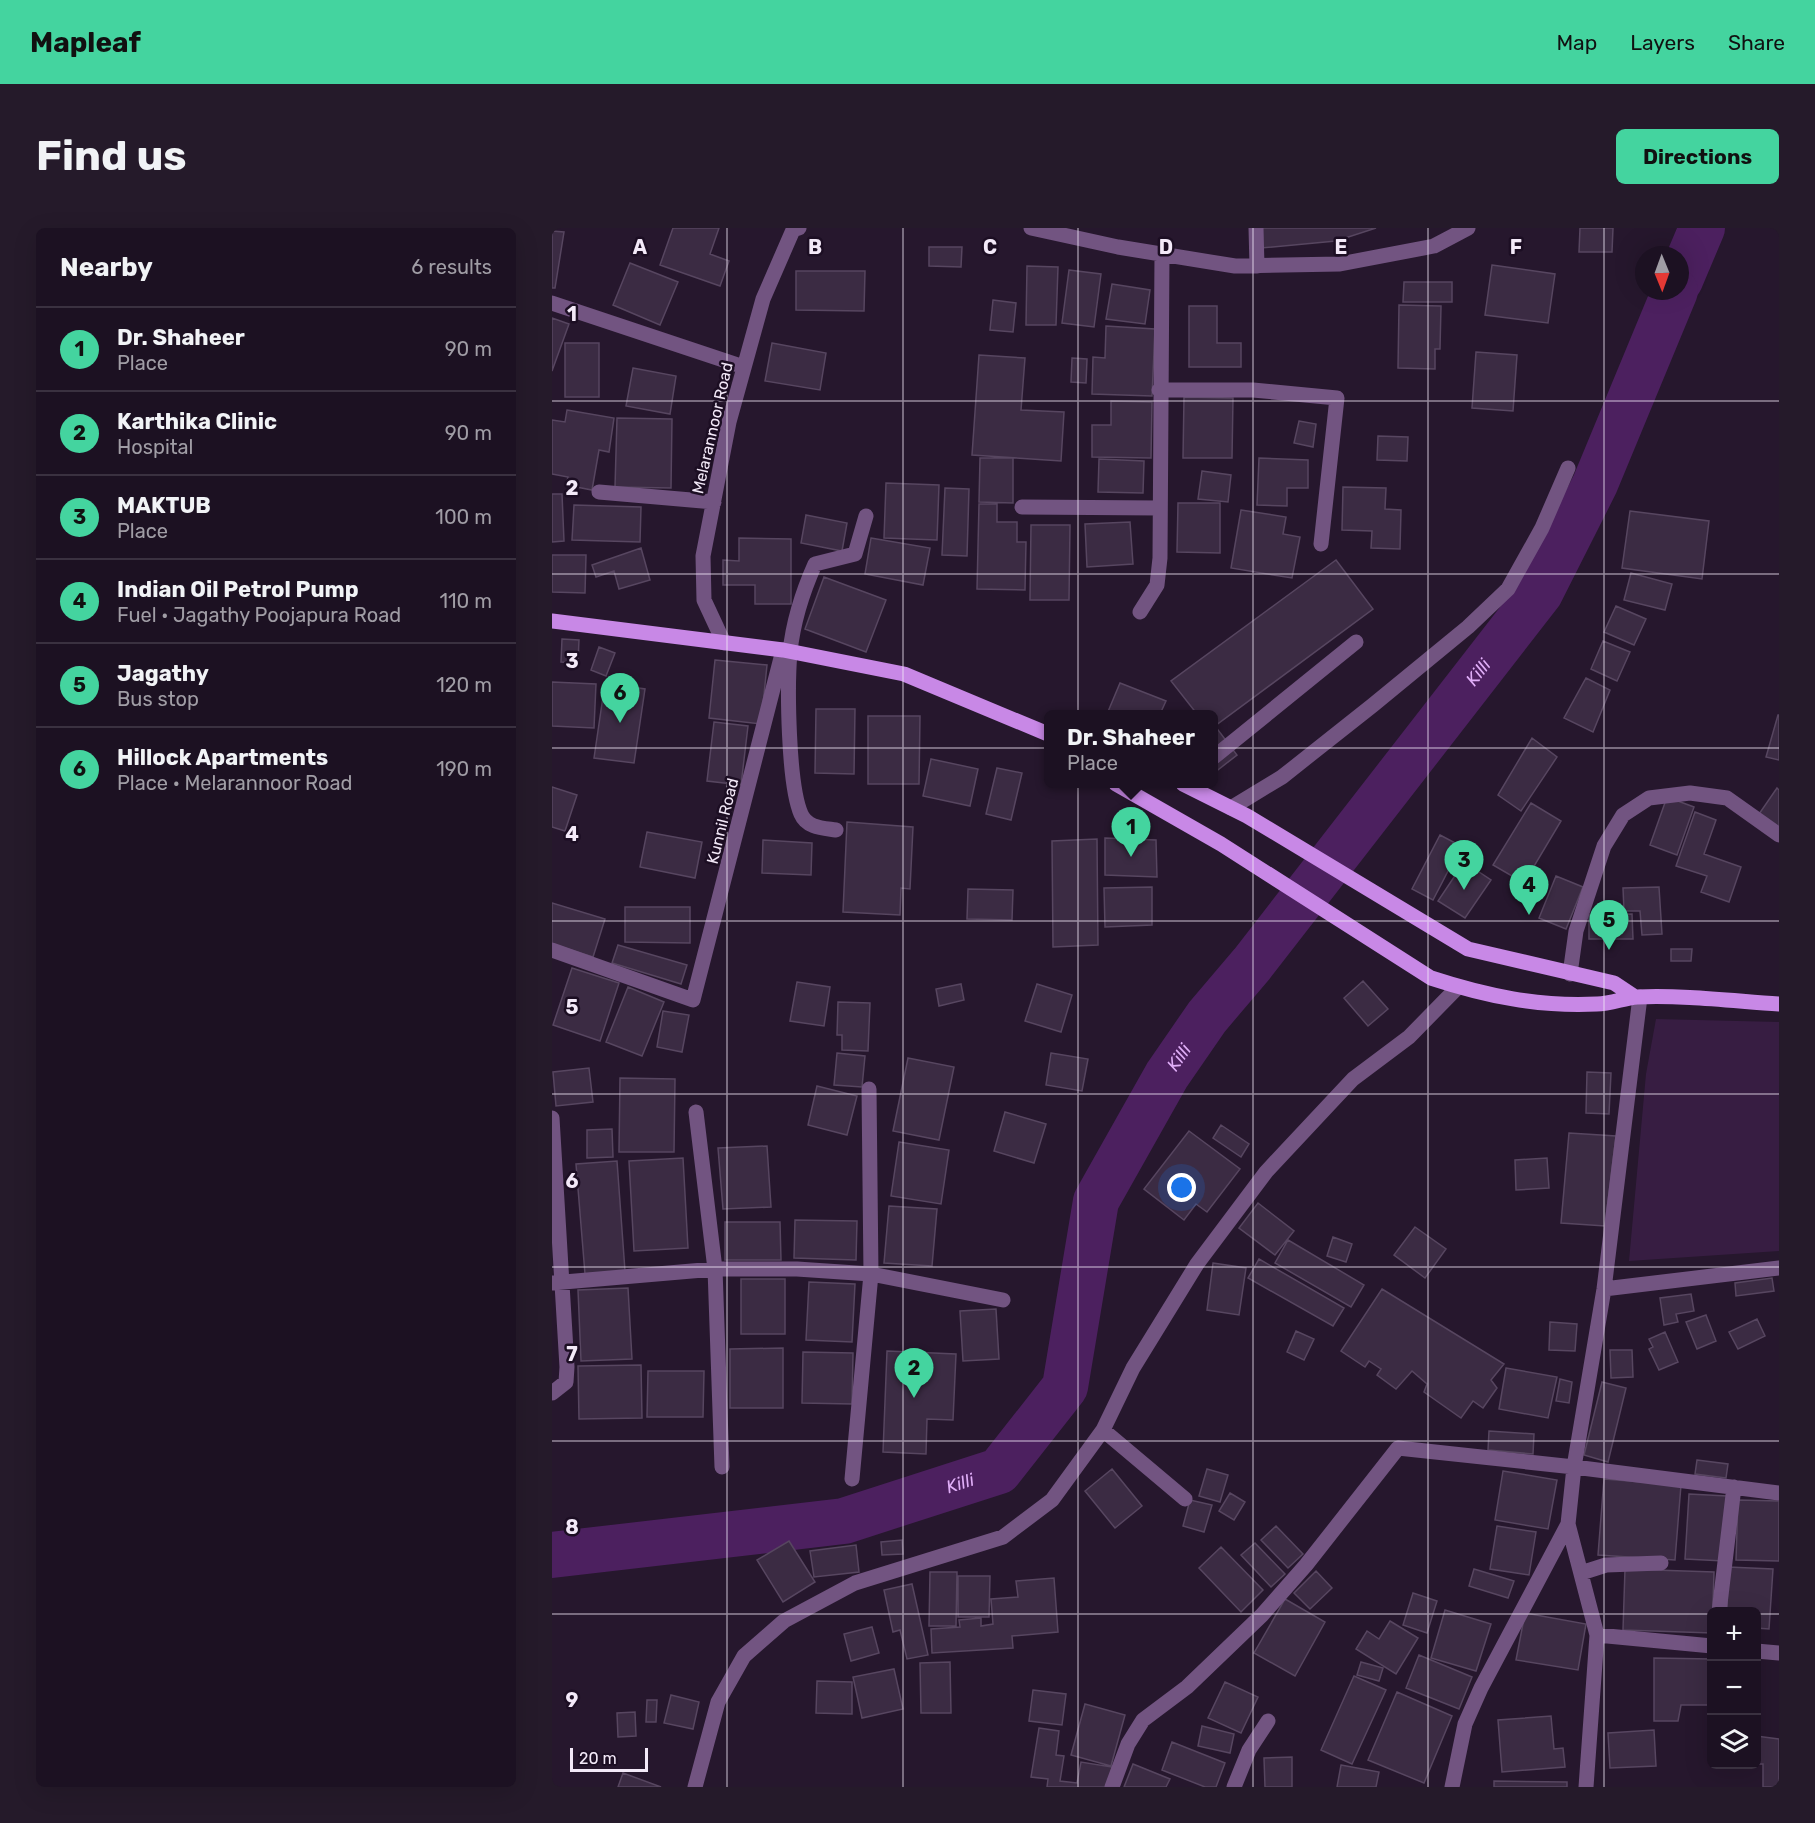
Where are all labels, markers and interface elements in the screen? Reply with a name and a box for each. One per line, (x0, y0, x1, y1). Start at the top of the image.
text: Mapleaf (30, 26, 141, 59)
text: Map (1556, 30, 1597, 55)
text: Layers (1630, 30, 1695, 55)
text: Share (1728, 30, 1785, 55)
button: Directions (1616, 129, 1779, 184)
text: Find us (36, 131, 187, 181)
text: A (633, 235, 648, 259)
text: B (808, 235, 822, 259)
text: C (983, 235, 997, 259)
text: D (1159, 235, 1173, 259)
text: E (1335, 235, 1347, 259)
text: F (1510, 235, 1522, 259)
north arrow (1635, 246, 1689, 300)
text: Nearby (60, 252, 153, 283)
text: 6 results (411, 255, 492, 279)
text: 1 (567, 302, 577, 326)
text: Dr. Shaheer (117, 324, 245, 351)
text: 1 (75, 337, 84, 361)
text: 90 m (445, 337, 492, 361)
text: Place (117, 351, 168, 375)
street label: Melarannoor Road (688, 360, 737, 496)
text: Karthika Clinic (117, 408, 277, 435)
text: 2 (73, 421, 86, 445)
text: 90 m (445, 421, 492, 445)
text: Hospital (117, 435, 193, 459)
text: 2 (566, 476, 579, 500)
text: MAKTUB (117, 492, 211, 519)
text: 3 (73, 505, 86, 529)
text: 100 m (435, 505, 492, 529)
text: Place (117, 519, 168, 543)
text: Indian Oil Petrol Pump (117, 576, 359, 603)
text: 4 (73, 589, 86, 613)
text: 110 m (440, 589, 492, 613)
text: Fuel · Jagathy Poojapura Road (117, 603, 401, 627)
text: 3 (565, 649, 579, 673)
water label: Killi (1461, 654, 1496, 690)
text: Jagathy (117, 660, 209, 687)
text: 5 (73, 673, 86, 697)
text: 120 m (436, 673, 492, 697)
pin: 6 (600, 674, 640, 723)
text: Bus stop (117, 687, 199, 711)
popup (1044, 710, 1218, 788)
text: Dr. Shaheer (1067, 724, 1195, 751)
text: Hillock Apartments (117, 744, 328, 771)
text: Place (1067, 751, 1118, 775)
text: 6 (73, 757, 86, 781)
text: 190 m (436, 757, 492, 781)
text: Place · Melarannoor Road (117, 771, 352, 795)
street label: Kunnil Road (703, 776, 742, 866)
pin: 1 (1112, 808, 1150, 857)
text: 4 (565, 822, 579, 846)
pin: 3 (1444, 840, 1484, 890)
pin: 4 (1510, 866, 1548, 915)
pin: 5 (1590, 900, 1628, 950)
text: 5 (566, 995, 579, 1019)
water label: Killi (1162, 1039, 1196, 1075)
text: 6 (565, 1169, 579, 1193)
your location (1167, 1173, 1196, 1202)
text: 7 (566, 1342, 578, 1366)
pin: 2 (894, 1348, 934, 1398)
water label: Killi (943, 1469, 978, 1498)
text: 8 (565, 1515, 579, 1539)
map controls (1707, 1607, 1761, 1769)
button: + (1707, 1607, 1761, 1661)
button: − (1707, 1661, 1761, 1715)
text: 9 (566, 1688, 579, 1712)
button: layers (1707, 1715, 1761, 1769)
scale bar (570, 1745, 648, 1772)
text: 20 m (579, 1749, 617, 1768)

